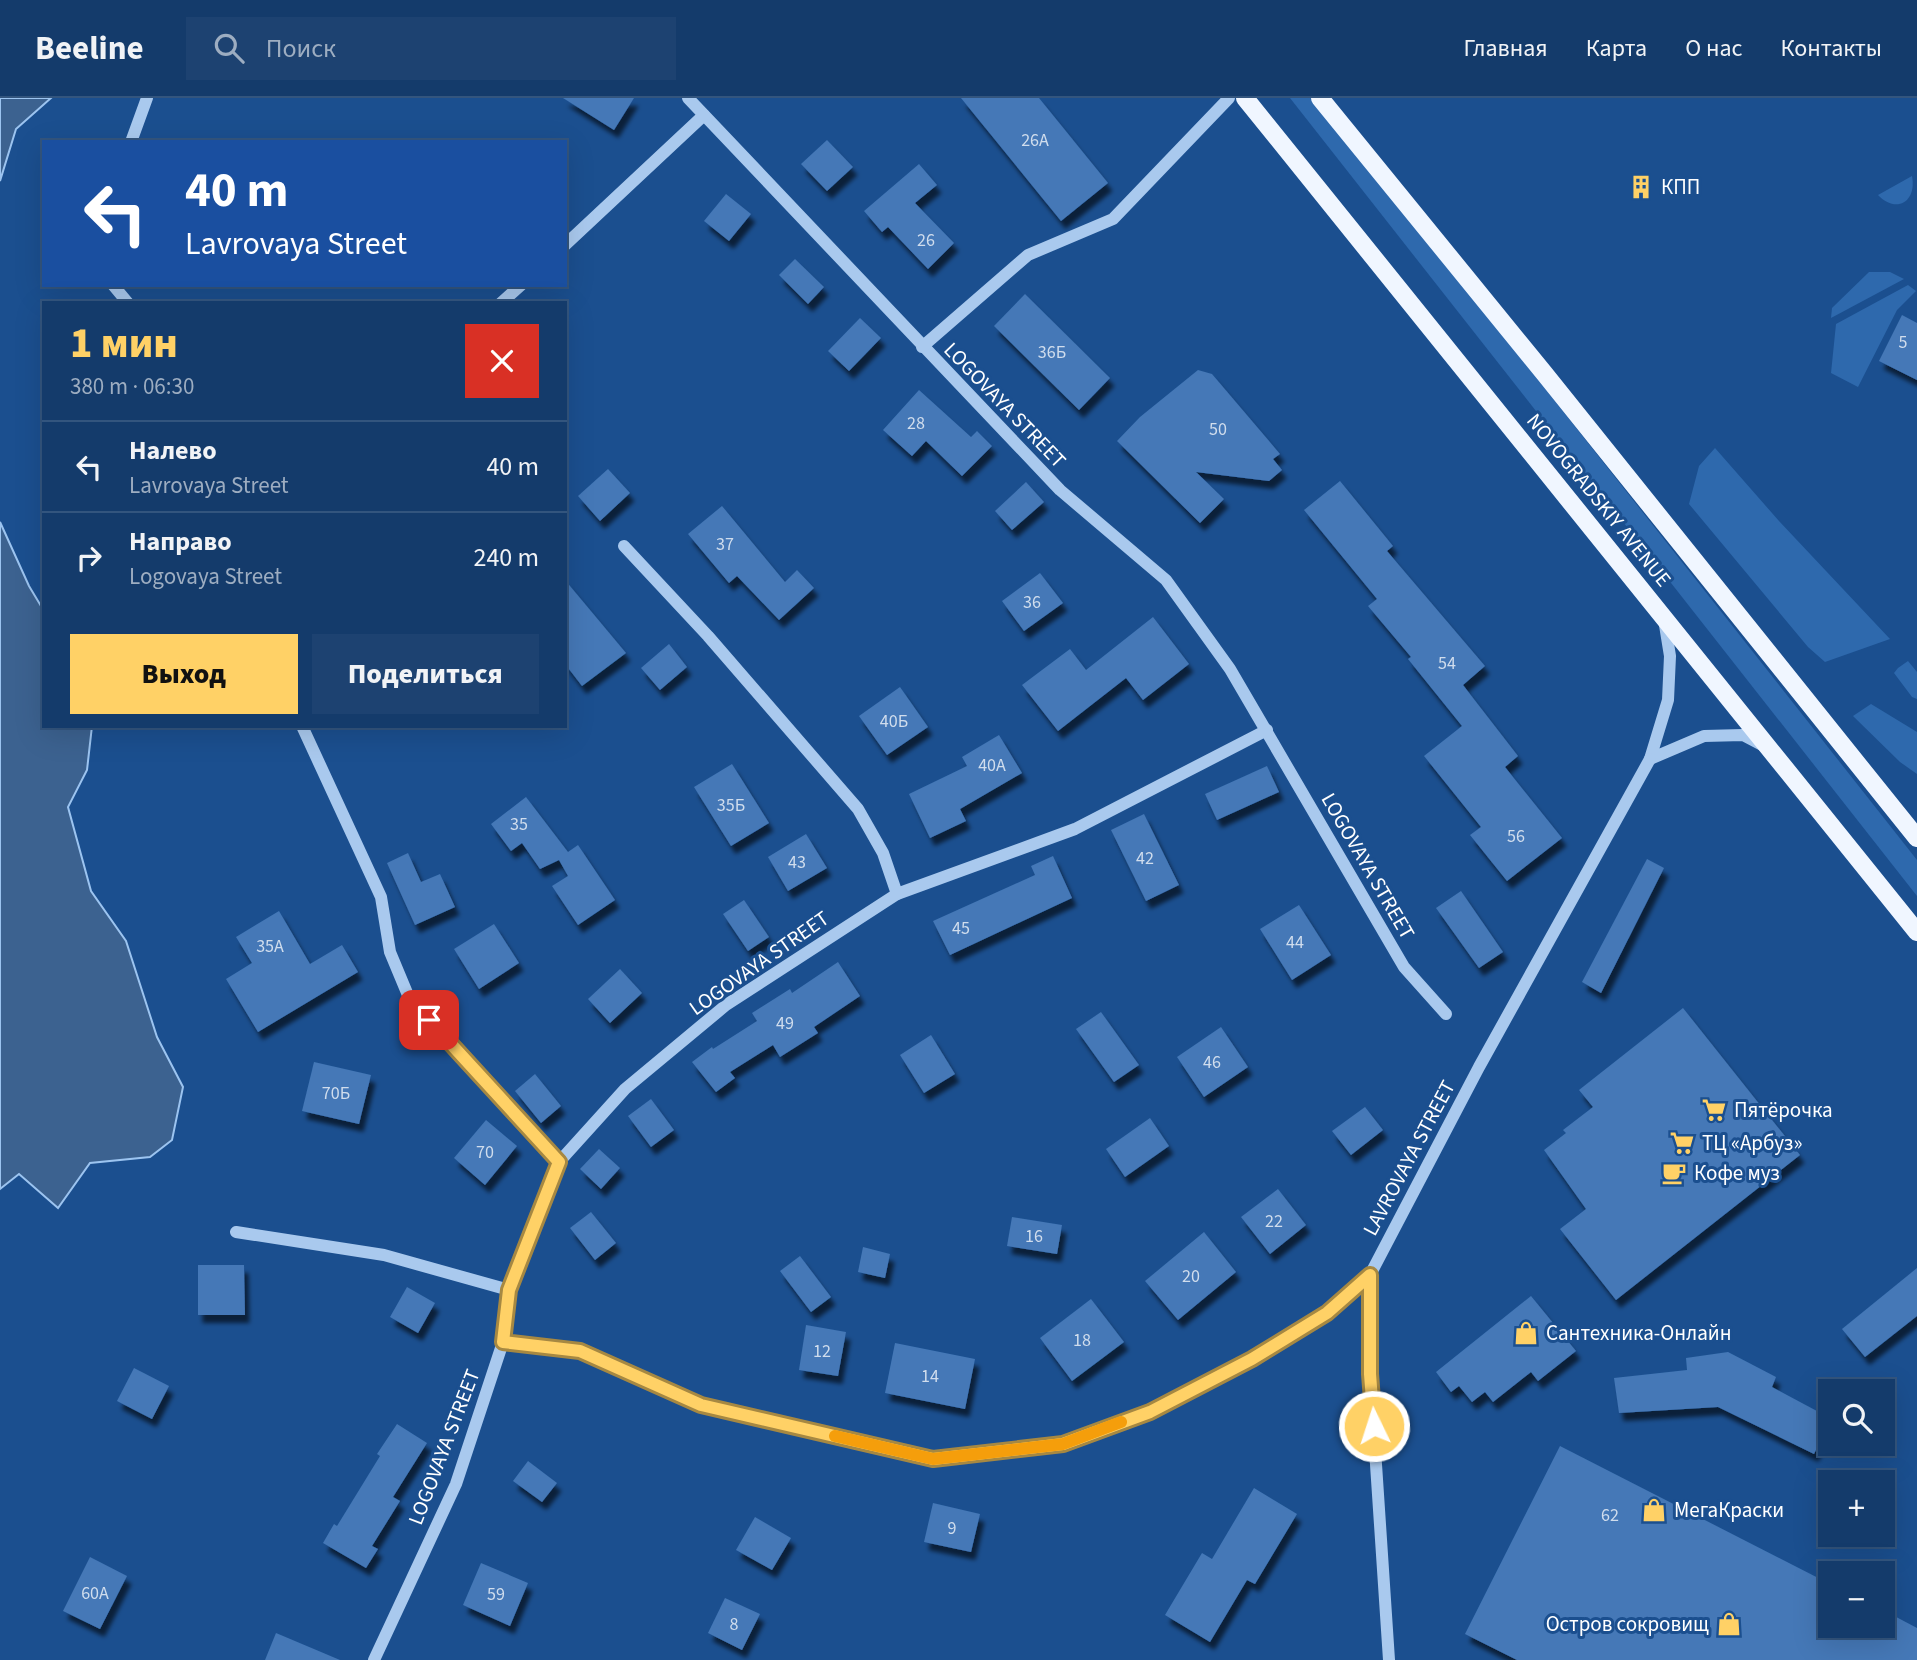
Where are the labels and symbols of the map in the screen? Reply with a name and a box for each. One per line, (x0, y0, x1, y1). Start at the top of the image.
house number: 26А (1021, 128, 1049, 153)
place label: КПП (1661, 172, 1700, 202)
building icon: КПП (1627, 173, 1655, 201)
house number: 26 (917, 228, 935, 253)
house number: 5 (1899, 330, 1908, 355)
street label: LOGOVAYA STREET (937, 335, 1073, 475)
house number: 36Б (1038, 340, 1066, 365)
street label: NOVOGRADSKIY AVENUE (1520, 407, 1678, 593)
house number: 28 (907, 411, 925, 436)
house number: 50 (1209, 417, 1227, 442)
house number: 37 (716, 532, 734, 557)
house number: 36 (1023, 590, 1041, 615)
house number: 54 (1438, 651, 1456, 676)
house number: 40Б (880, 709, 908, 734)
house number: 40А (978, 753, 1006, 778)
street label: LOGOVAYA STREET (1314, 787, 1422, 945)
house number: 35Б (717, 793, 745, 818)
house number: 35 (510, 812, 528, 837)
house number: 56 (1507, 824, 1525, 849)
house number: 42 (1136, 846, 1154, 871)
house number: 43 (788, 850, 806, 875)
street label: LOGOVAYA STREET (683, 903, 835, 1023)
house number: 45 (952, 916, 970, 941)
house number: 44 (1286, 930, 1304, 955)
house number: 35А (256, 934, 284, 959)
pin (399, 990, 459, 1050)
house number: 49 (776, 1011, 794, 1036)
house number: 46 (1203, 1050, 1221, 1075)
street label: LAVROVAYA STREET (1355, 1075, 1463, 1241)
house number: 70Б (322, 1081, 350, 1106)
place label: Пятёрочка (1734, 1095, 1833, 1125)
supermarket icon: Пятёрочка (1700, 1096, 1728, 1124)
place label: ТЦ «Арбуз» (1702, 1128, 1802, 1158)
supermarket icon: ТЦ «Арбуз» (1668, 1129, 1696, 1157)
house number: 70 (476, 1140, 494, 1165)
place label: Кофе муз (1694, 1158, 1780, 1188)
cafe icon: Кофе муз (1660, 1159, 1688, 1187)
house number: 22 (1265, 1209, 1283, 1234)
house number: 16 (1025, 1224, 1043, 1249)
house number: 20 (1182, 1264, 1200, 1289)
place label: Сантехника-Онлайн (1546, 1318, 1732, 1348)
shop icon: Сантехника-Онлайн (1512, 1319, 1540, 1347)
house number: 18 (1073, 1328, 1091, 1353)
house number: 12 (813, 1339, 831, 1364)
house number: 14 (921, 1364, 939, 1389)
street label: LOGOVAYA STREET (400, 1365, 488, 1529)
position arrow (1337, 1389, 1411, 1463)
place label: МегаКраски (1674, 1495, 1784, 1525)
shop icon: МегаКраски (1640, 1496, 1668, 1524)
house number: 62 (1601, 1503, 1619, 1528)
house number: 9 (948, 1516, 957, 1541)
house number: 60А (81, 1581, 109, 1606)
house number: 59 (487, 1582, 505, 1607)
place label: Остров сокровищ (1546, 1609, 1709, 1639)
shop icon: Остров сокровищ (1715, 1610, 1743, 1638)
house number: 8 (730, 1612, 739, 1637)

